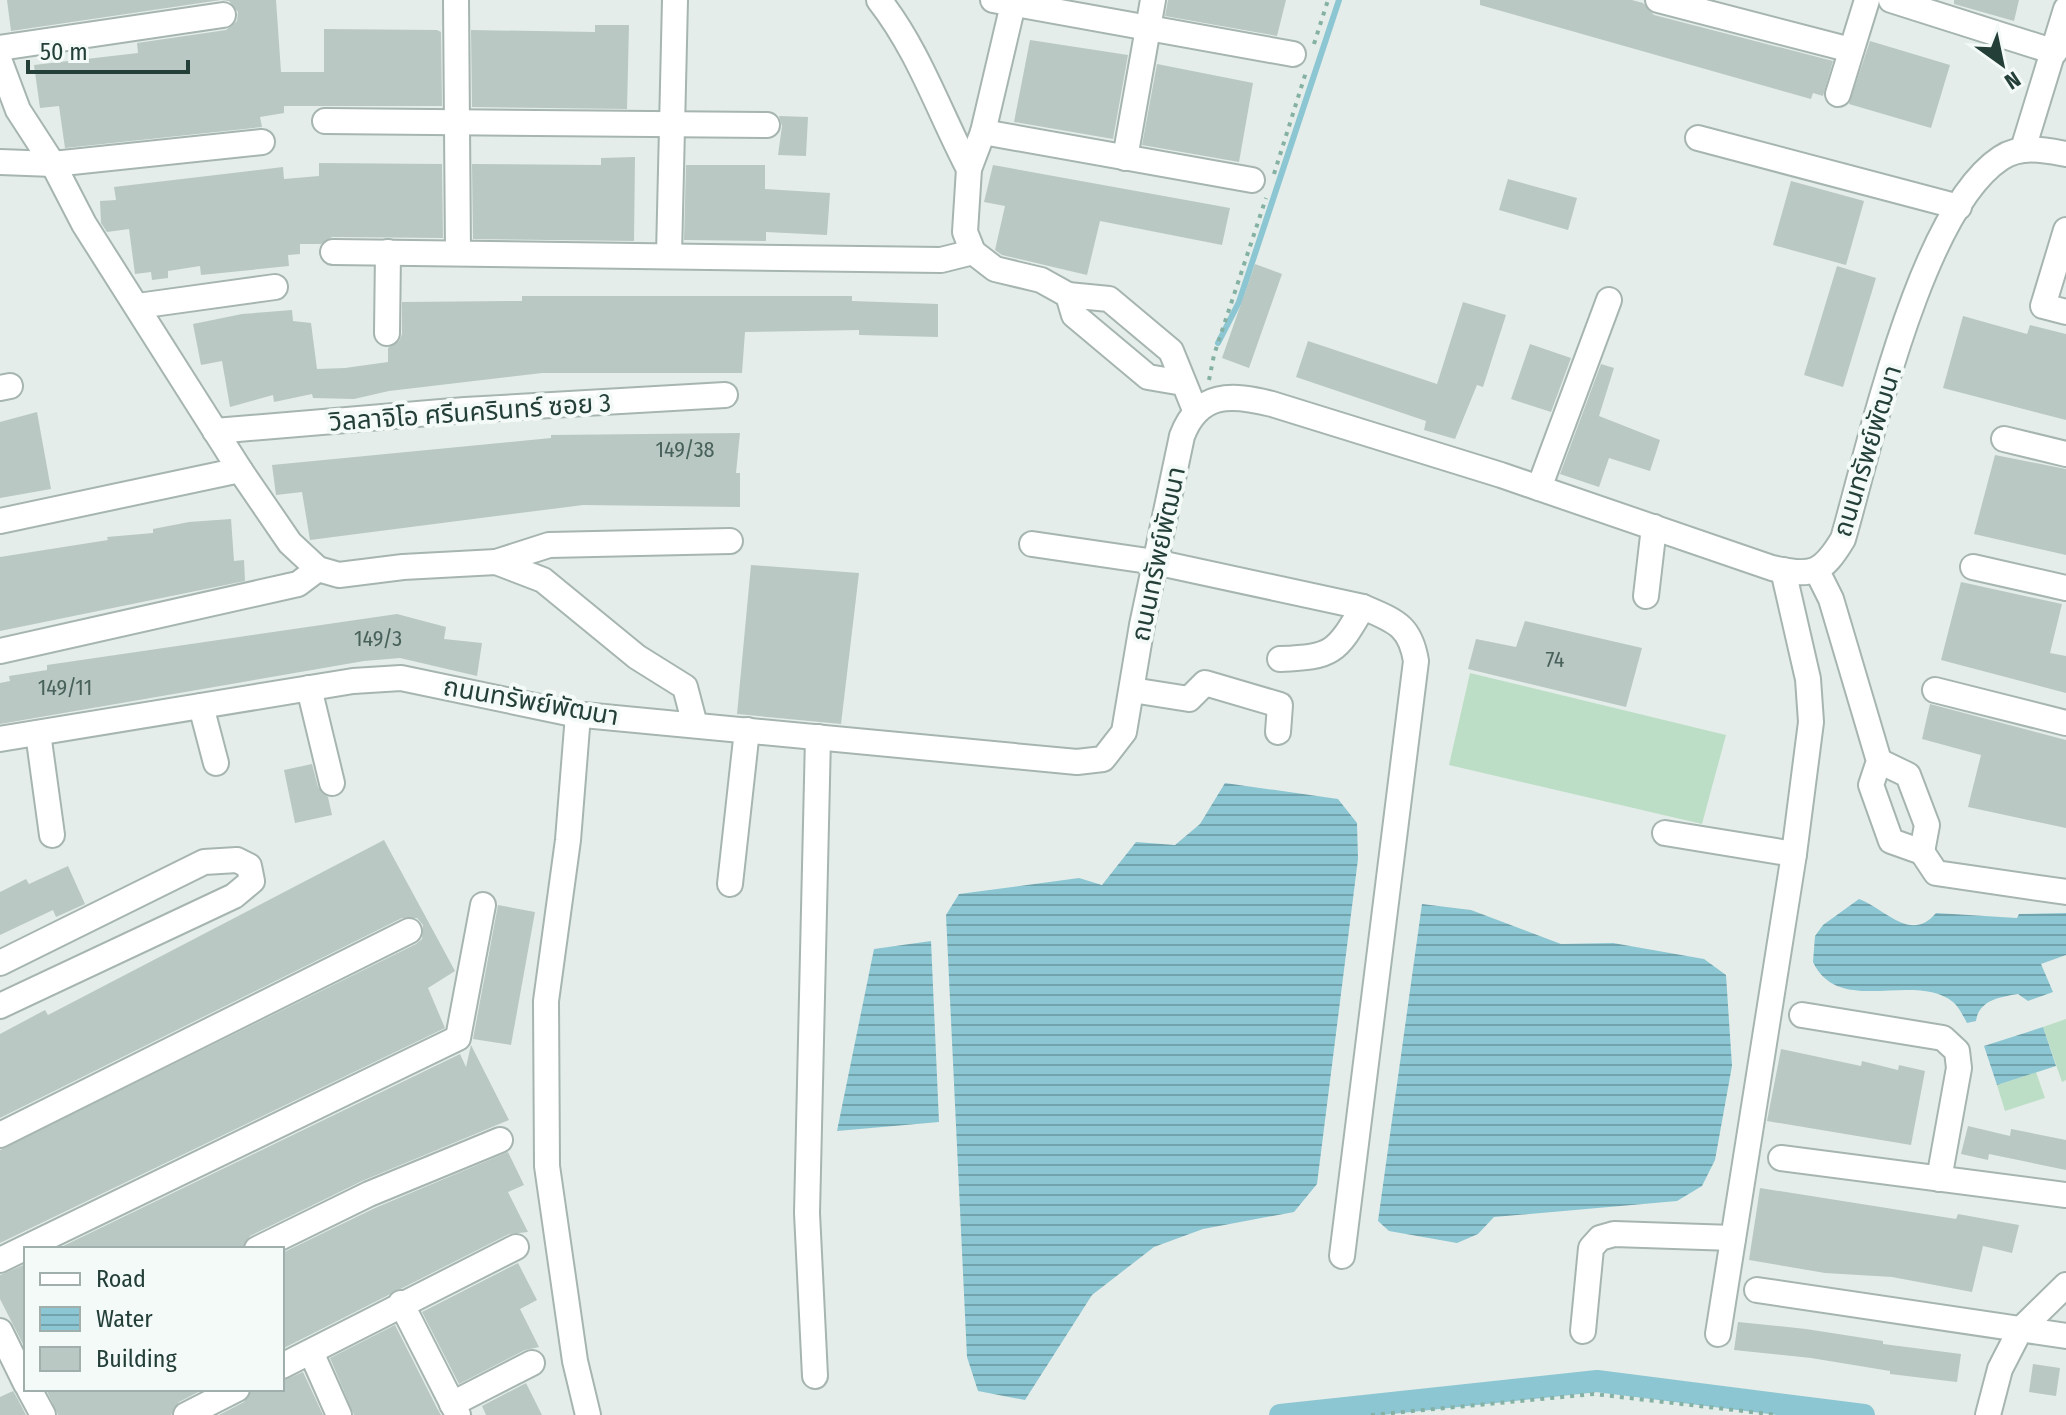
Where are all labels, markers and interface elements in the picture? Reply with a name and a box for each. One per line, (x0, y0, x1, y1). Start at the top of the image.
scale bar (28, 24, 188, 74)
north arrow (1962, 24, 2042, 104)
text: 50 m (40, 38, 88, 66)
text: N (2000, 65, 2026, 95)
street label: ถนนทรัพย์พัฒนา (1827, 362, 1908, 541)
street label: วิลลาจิโอ ศรีนครินทร์ ซอย 3 (327, 387, 612, 438)
house number: 149/38 (655, 436, 715, 463)
street label: ถนนทรัพย์พัฒนา (1125, 464, 1192, 644)
house number: 149/3 (354, 625, 402, 652)
house number: 74 (1546, 646, 1565, 673)
street label: ถนนทรัพย์พัฒนา (441, 671, 621, 732)
house number: 149/11 (38, 674, 92, 701)
legend (24, 1247, 284, 1391)
text: Road (96, 1265, 146, 1293)
text: Water (96, 1305, 153, 1333)
text: Building (96, 1345, 178, 1373)

